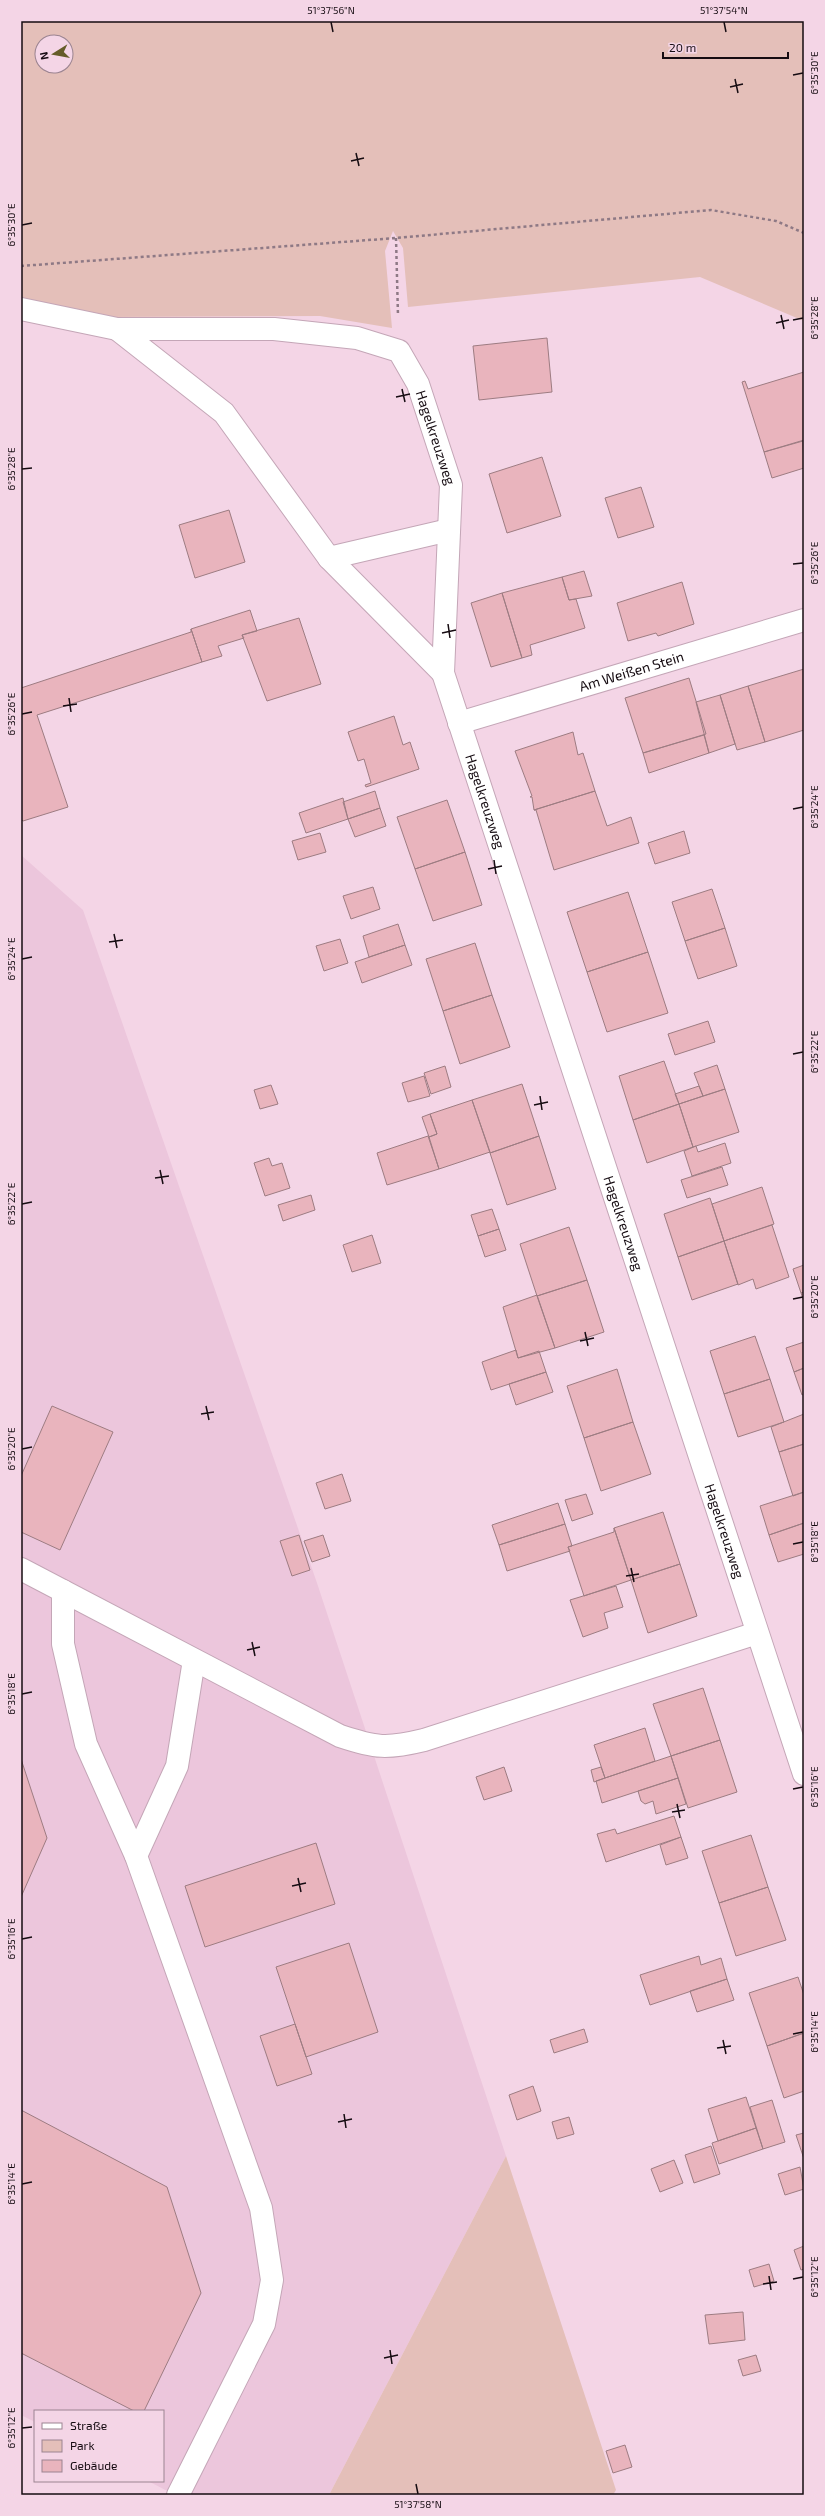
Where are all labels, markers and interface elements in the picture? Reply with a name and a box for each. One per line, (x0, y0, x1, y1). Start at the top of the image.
text: 51°37'56"N (307, 4, 355, 16)
text: 51°37'54"N (700, 4, 748, 16)
north arrow (34, 34, 74, 74)
scale bar (663, 34, 788, 60)
text: 20 m (669, 40, 696, 54)
text: N (37, 51, 51, 61)
text: 6°35'30"E (808, 51, 820, 95)
text: 6°35'30"E (5, 203, 17, 247)
text: 6°35'28"E (808, 296, 820, 340)
street label: Hagelkreuzweg (413, 388, 459, 487)
text: 6°35'28"E (5, 447, 17, 491)
text: 6°35'26"E (808, 541, 820, 584)
street label: Am Weißen Stein (577, 647, 686, 695)
text: 6°35'26"E (5, 692, 17, 735)
street label: Hagelkreuzweg (462, 752, 509, 851)
text: 6°35'24"E (808, 785, 820, 829)
text: 6°35'24"E (5, 937, 17, 981)
text: 6°35'22"E (808, 1030, 820, 1073)
street label: Hagelkreuzweg (600, 1174, 647, 1273)
text: 6°35'22"E (5, 1182, 17, 1225)
text: 6°35'20"E (808, 1275, 820, 1319)
text: 6°35'20"E (5, 1427, 17, 1471)
street label: Hagelkreuzweg (701, 1481, 748, 1581)
text: 6°35'18"E (808, 1521, 820, 1563)
text: 6°35'18"E (5, 1673, 17, 1715)
text: 6°35'16"E (808, 1766, 820, 1808)
text: 6°35'16"E (5, 1918, 17, 1960)
text: 6°35'14"E (808, 2011, 820, 2053)
text: 6°35'14"E (5, 2163, 17, 2205)
text: 6°35'12"E (808, 2256, 820, 2298)
text: 6°35'12"E (5, 2407, 17, 2449)
legend (34, 2410, 164, 2482)
text: Straße (70, 2418, 107, 2432)
text: Park (70, 2438, 95, 2452)
text: Gebäude (70, 2458, 118, 2472)
text: 51°37'58"N (394, 2498, 442, 2510)

